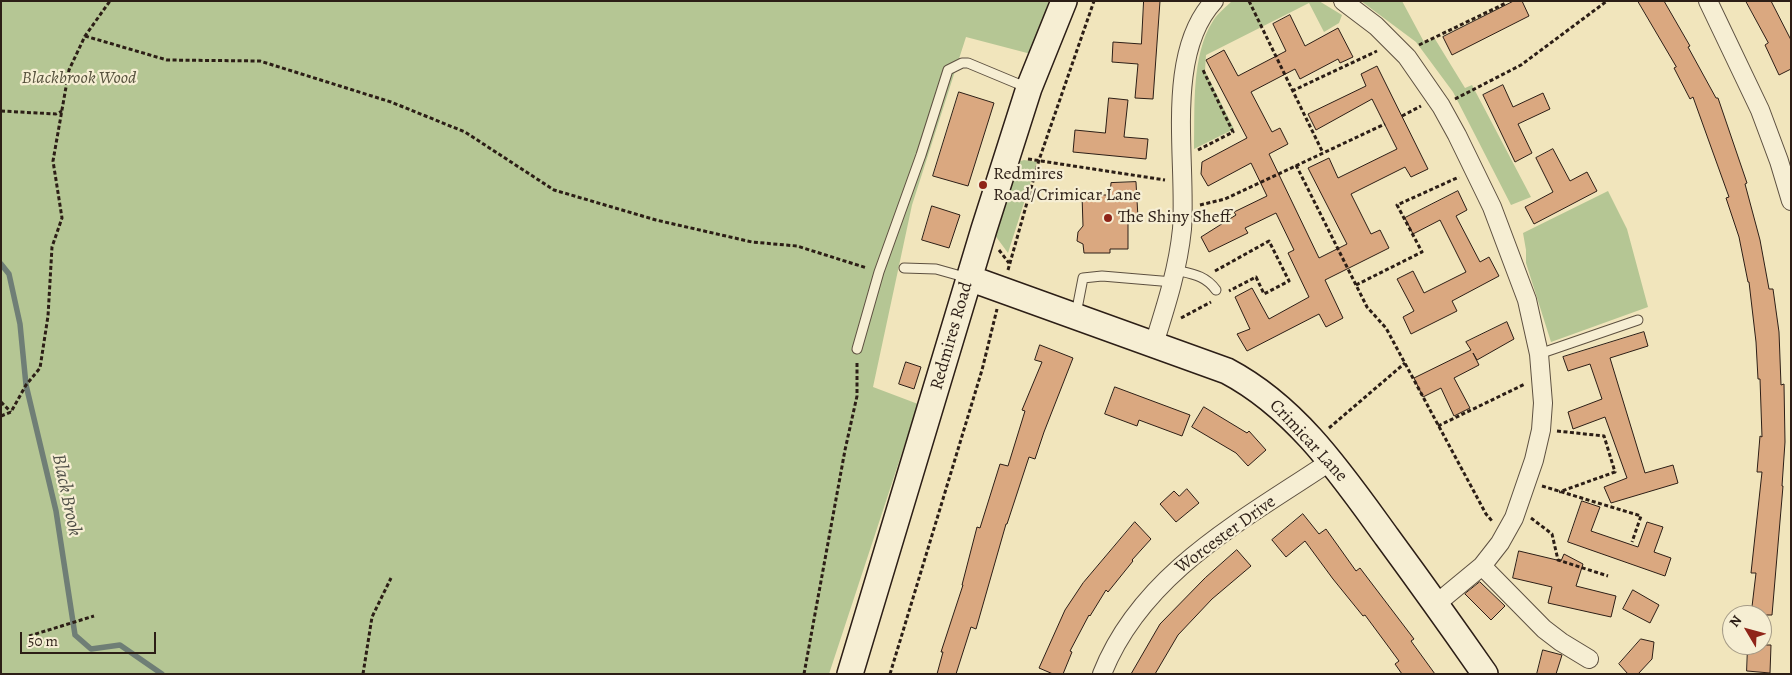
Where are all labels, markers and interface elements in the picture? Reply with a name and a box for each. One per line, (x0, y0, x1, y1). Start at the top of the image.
park label: Blackbrook Wood (22, 68, 136, 90)
place label: Redmires Road/Crimicar Lane (993, 164, 1141, 206)
marker: Redmires Road/Crimicar Lane (977, 179, 989, 191)
place label: The Shiny Sheff (1118, 207, 1231, 229)
marker: The Shiny Sheff (1102, 212, 1114, 224)
street label: Redmires Road (926, 280, 978, 392)
street label: Crimicar Lane (1264, 395, 1352, 487)
water label: Black Brook (46, 452, 86, 538)
street label: Worcester Drive (1172, 491, 1280, 579)
north arrow (1722, 605, 1772, 655)
text: N (1725, 611, 1746, 631)
scale bar (22, 622, 159, 654)
text: 50 m (28, 631, 58, 651)

